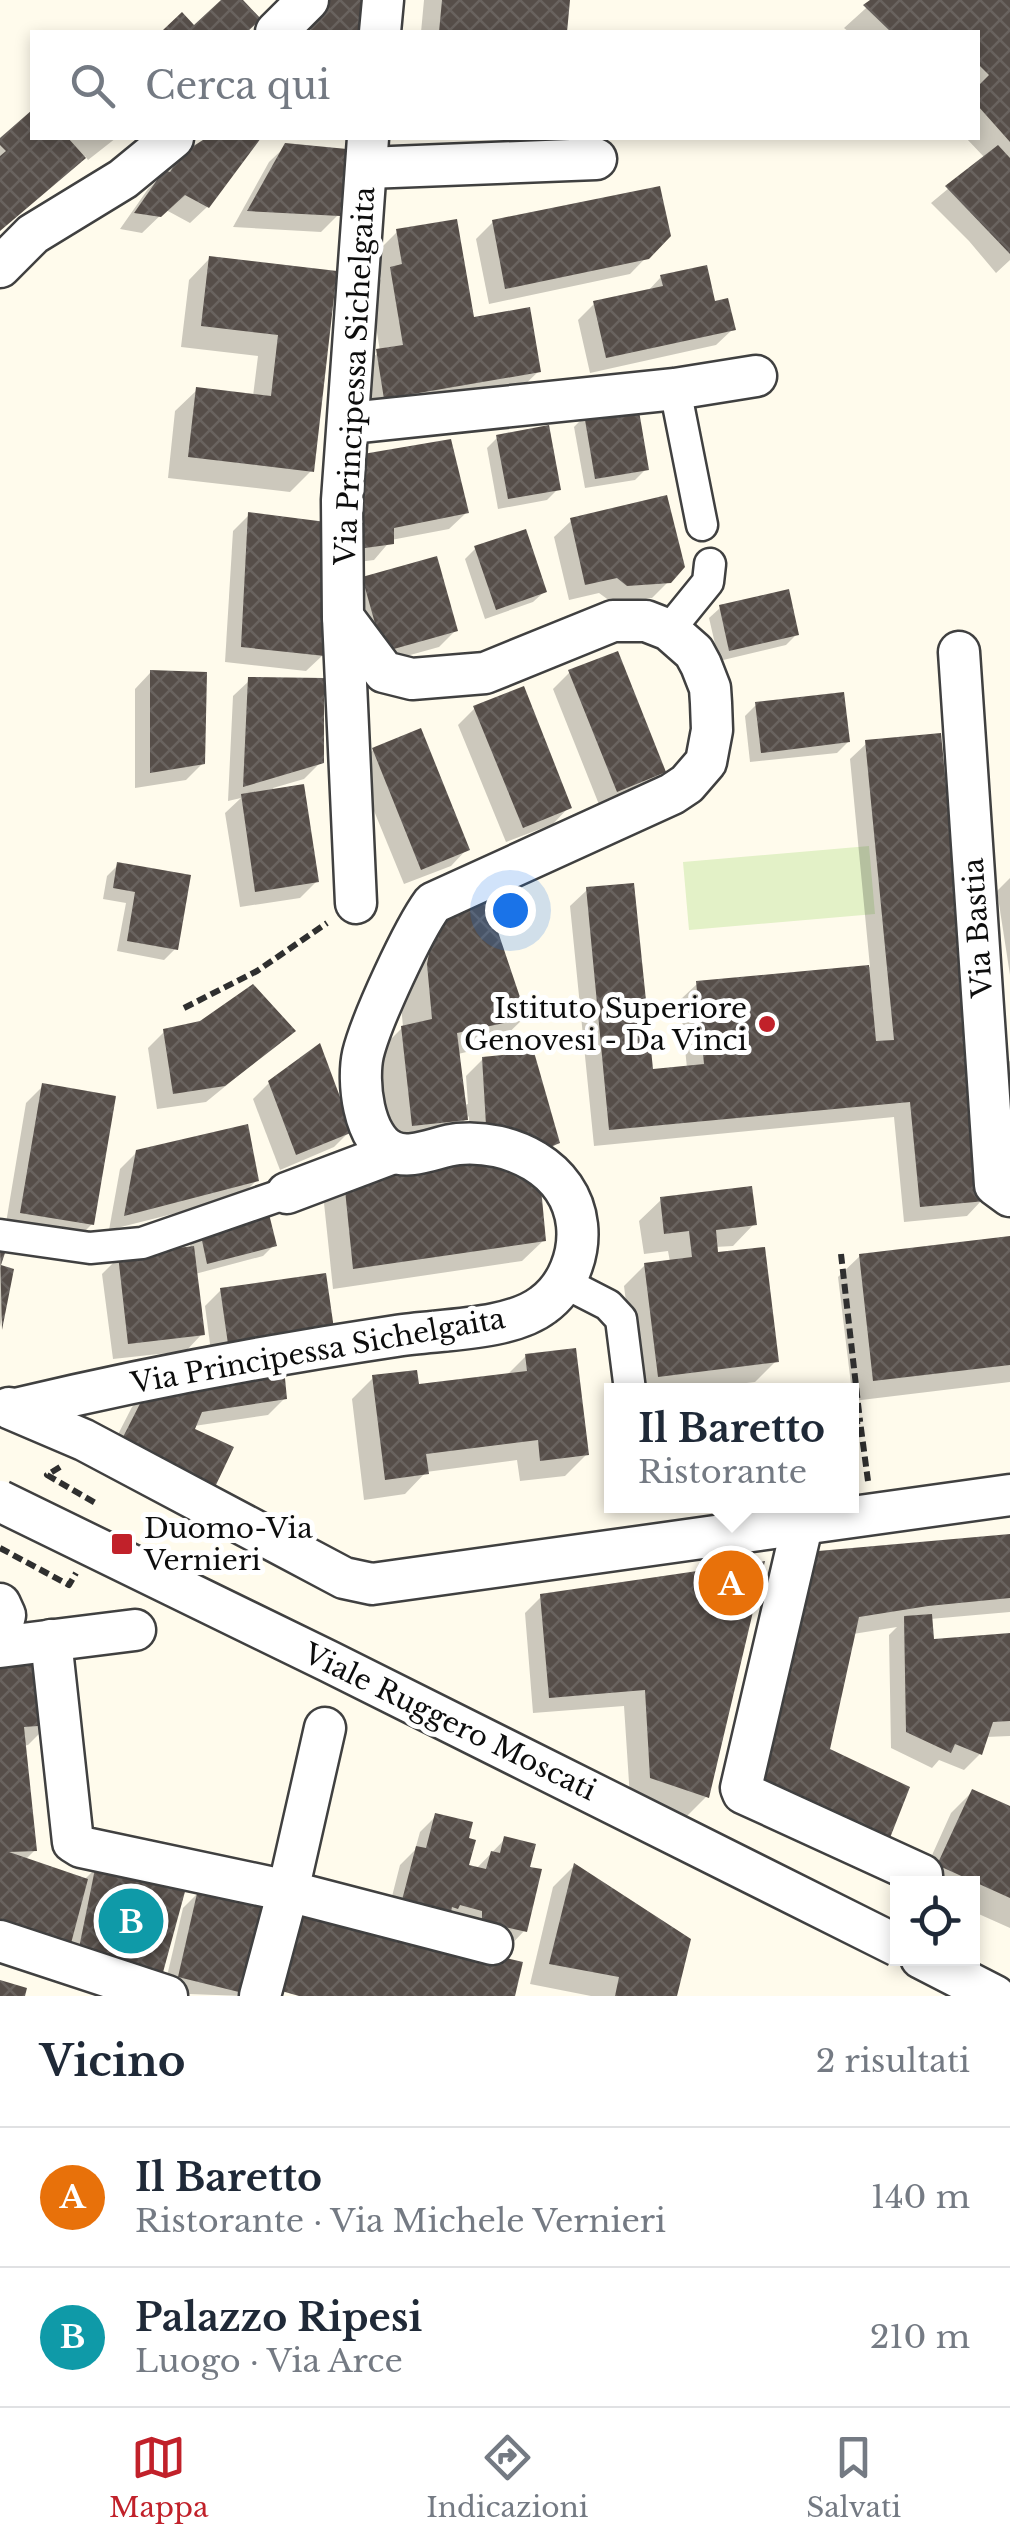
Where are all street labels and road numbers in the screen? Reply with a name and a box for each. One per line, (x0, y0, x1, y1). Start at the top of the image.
street label: Via Principessa Sichelgaita (328, 185, 382, 567)
street label: Via Bastia (956, 857, 1000, 1000)
street label: Via Principessa Sichelgaita (127, 1301, 508, 1401)
street label: Viale Ruggero Moscati (297, 1635, 602, 1808)

